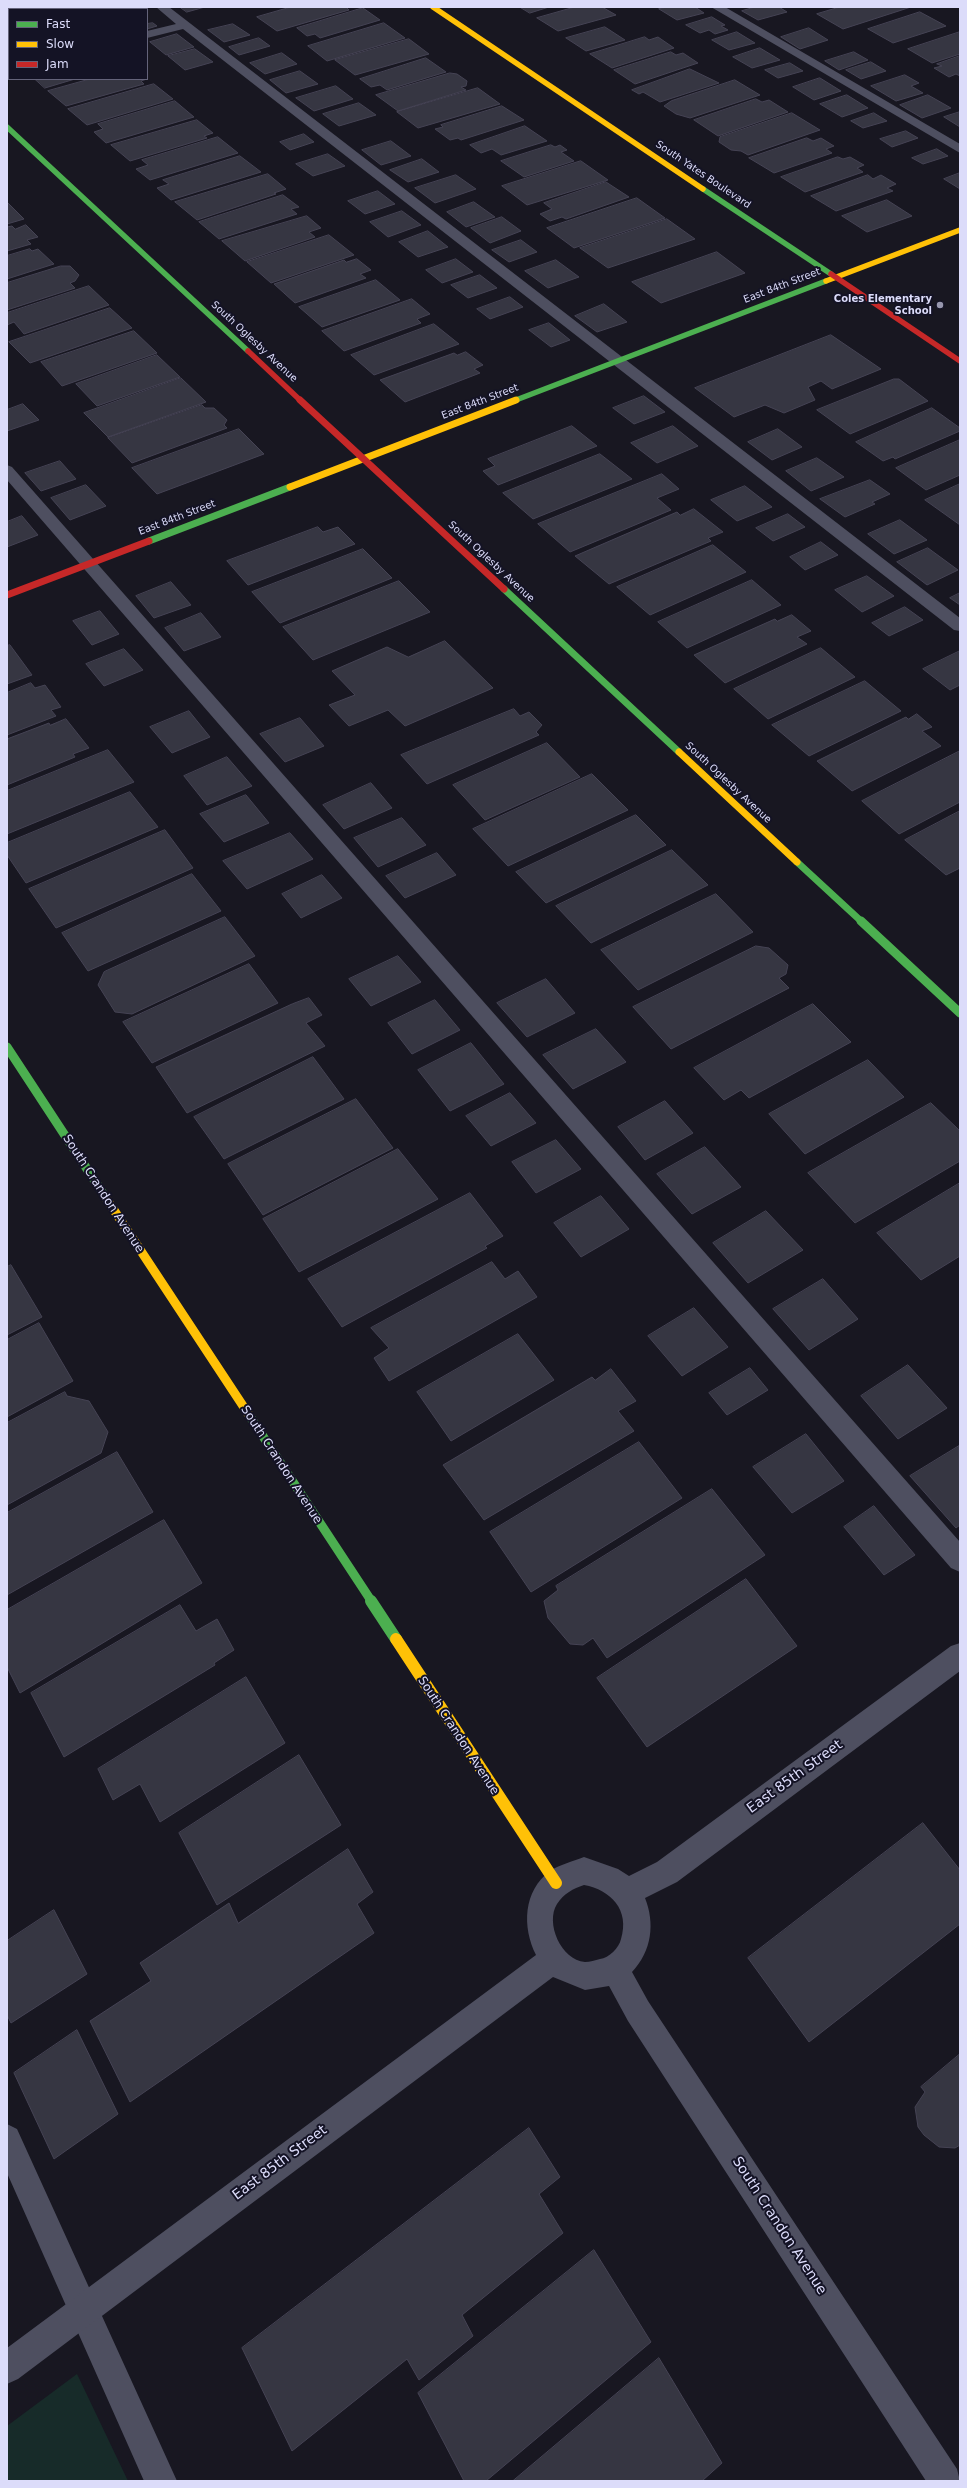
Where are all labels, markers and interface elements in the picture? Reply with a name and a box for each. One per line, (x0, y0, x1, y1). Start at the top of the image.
legend (8, 8, 148, 80)
text: Fast (46, 17, 70, 31)
text: Slow (46, 37, 74, 51)
text: Jam (46, 57, 69, 71)
street label: South Yates Boulevard (653, 139, 753, 211)
street label: East 84th Street (742, 266, 822, 306)
place label: Coles Elementary School (834, 293, 932, 316)
street label: South Oglesby Avenue (209, 299, 299, 385)
marker: Coles Elementary School (935, 300, 945, 310)
street label: East 84th Street (440, 382, 520, 422)
street label: East 84th Street (137, 498, 217, 538)
street label: South Oglesby Avenue (446, 519, 536, 605)
street label: South Oglesby Avenue (683, 740, 773, 826)
street label: South Crandon Avenue (59, 1132, 147, 1256)
street label: South Crandon Avenue (237, 1403, 325, 1527)
street label: South Crandon Avenue (414, 1674, 502, 1798)
street label: East 85th Street (744, 1737, 846, 1817)
street label: East 85th Street (229, 2122, 331, 2204)
street label: South Crandon Avenue (728, 2154, 830, 2298)

